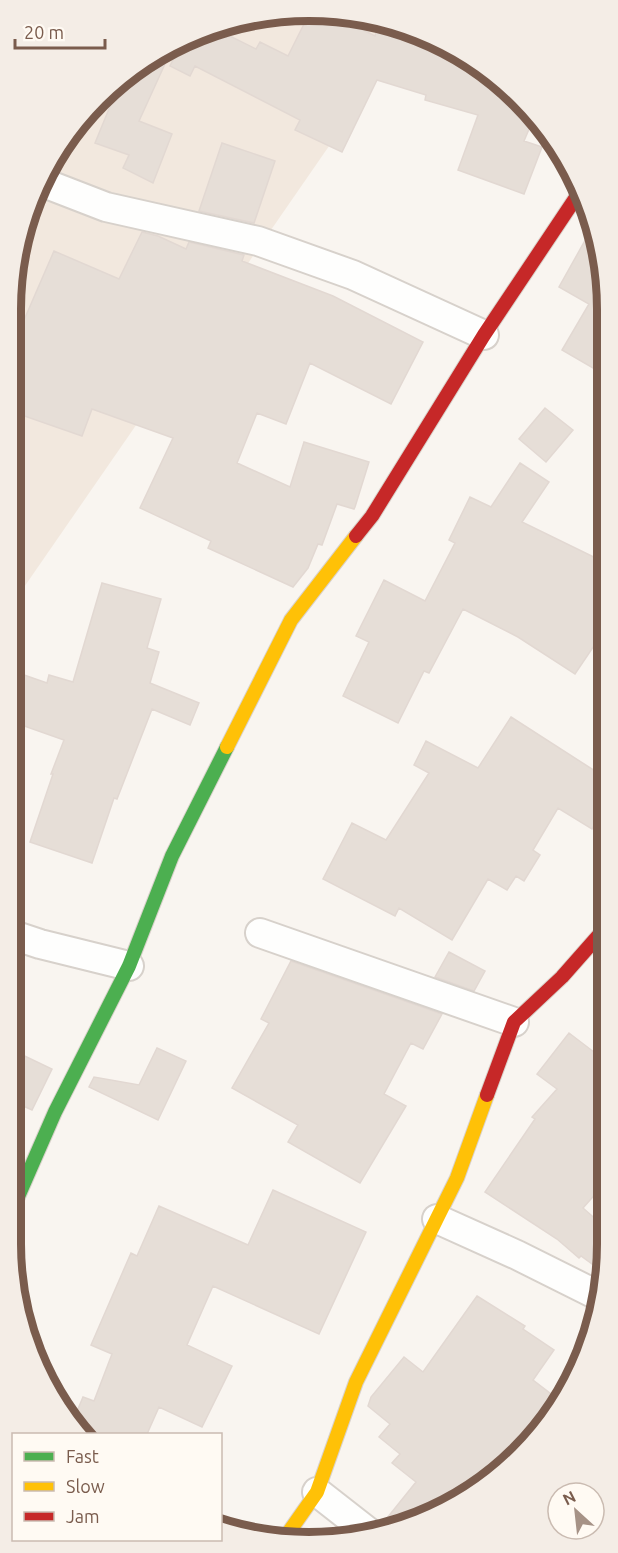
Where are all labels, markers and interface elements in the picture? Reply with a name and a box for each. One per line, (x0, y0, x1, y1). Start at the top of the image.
scale bar (15, 12, 105, 50)
text: 20 m (24, 22, 64, 42)
legend (12, 1433, 222, 1541)
text: Fast (66, 1446, 99, 1466)
text: Slow (66, 1476, 105, 1496)
north arrow (546, 1481, 606, 1541)
text: N (560, 1487, 579, 1508)
text: Jam (66, 1506, 100, 1526)

